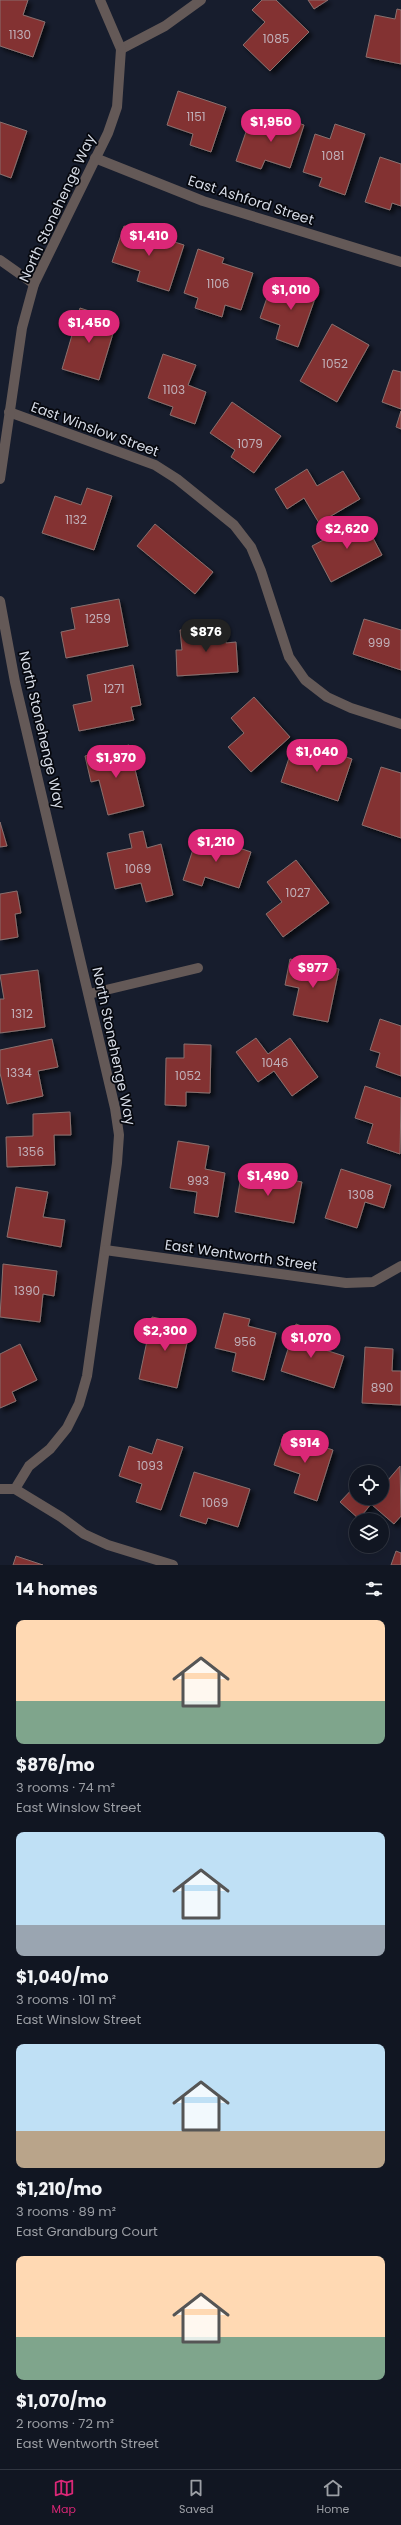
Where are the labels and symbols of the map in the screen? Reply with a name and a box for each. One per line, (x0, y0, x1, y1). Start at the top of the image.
house number: 1130 (9, 26, 31, 43)
house number: 1085 (263, 30, 289, 47)
house number: 1151 (186, 108, 206, 125)
pin: $1,950 (238, 109, 304, 143)
street label: North Stonehenge Way (14, 131, 100, 285)
house number: 1081 (322, 147, 344, 164)
street label: East Ashford Street (185, 170, 317, 230)
pin: $1,410 (116, 223, 182, 257)
house number: 1106 (207, 275, 229, 292)
pin: $1,010 (258, 277, 324, 311)
pin: $1,450 (56, 310, 122, 344)
house number: 1052 (322, 355, 348, 372)
house number: 1103 (163, 381, 185, 398)
street label: East Winslow Street (28, 397, 162, 461)
house number: 1079 (237, 435, 263, 452)
house number: 1132 (65, 511, 87, 528)
pin: $2,620 (314, 516, 380, 550)
house number: 1259 (85, 610, 111, 627)
pin: $876 (182, 619, 230, 653)
house number: 999 (368, 634, 390, 651)
street label: North Stonehenge Way (14, 649, 70, 811)
house number: 1271 (103, 680, 125, 697)
pin: $1,040 (284, 739, 350, 773)
pin: $1,970 (83, 745, 149, 779)
pin: $1,210 (183, 829, 249, 863)
house number: 1069 (125, 860, 151, 877)
house number: 1027 (286, 884, 311, 901)
pin: $977 (289, 955, 337, 989)
street label: North Stonehenge Way (87, 965, 141, 1127)
house number: 1312 (11, 1005, 33, 1022)
house number: 1046 (262, 1054, 288, 1071)
house number: 1334 (6, 1064, 32, 1081)
house number: 1052 (175, 1067, 201, 1084)
house number: 1356 (18, 1143, 44, 1160)
pin: $1,490 (235, 1163, 301, 1197)
house number: 993 (187, 1172, 209, 1189)
house number: 1308 (348, 1186, 374, 1203)
street label: East Wentworth Street (164, 1234, 318, 1276)
house number: 1390 (14, 1282, 40, 1299)
pin: $2,300 (132, 1318, 198, 1352)
pin: $1,070 (278, 1325, 344, 1359)
house number: 956 (234, 1333, 256, 1350)
house number: 890 (371, 1379, 393, 1396)
pin: $914 (281, 1430, 329, 1464)
house number: 1093 (137, 1457, 163, 1474)
house number: 1069 (202, 1494, 228, 1511)

